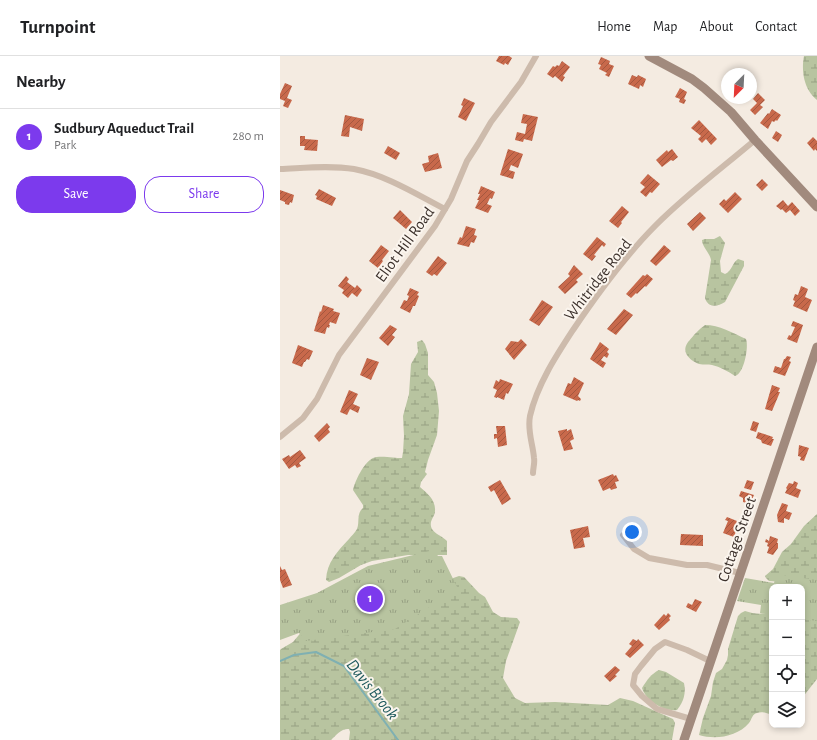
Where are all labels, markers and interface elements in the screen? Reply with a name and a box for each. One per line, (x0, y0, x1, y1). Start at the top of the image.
text: Turnpoint (20, 18, 95, 37)
text: Home (597, 20, 631, 34)
text: Map (653, 20, 677, 34)
text: About (699, 20, 733, 34)
text: Contact (755, 20, 797, 34)
north arrow (721, 68, 757, 104)
text: Nearby (16, 73, 66, 90)
text: Sudbury Aqueduct Trail (54, 121, 194, 136)
text: 1 (27, 130, 31, 143)
text: 280 m (233, 130, 264, 143)
text: Park (54, 139, 76, 152)
button: Save (16, 176, 136, 213)
button: Share (144, 176, 264, 213)
street label: Eliot Hill Road (372, 204, 437, 285)
street label: Whitridge Road (561, 236, 634, 323)
street label: Cottage Street (715, 495, 759, 584)
your location (622, 522, 642, 542)
pin: 1 (357, 584, 383, 614)
map controls (769, 584, 805, 728)
button: + (769, 584, 805, 620)
button: − (769, 620, 805, 656)
water label: Davis Brook (343, 656, 402, 723)
button: locate (769, 656, 805, 692)
button: layers (769, 692, 805, 728)

